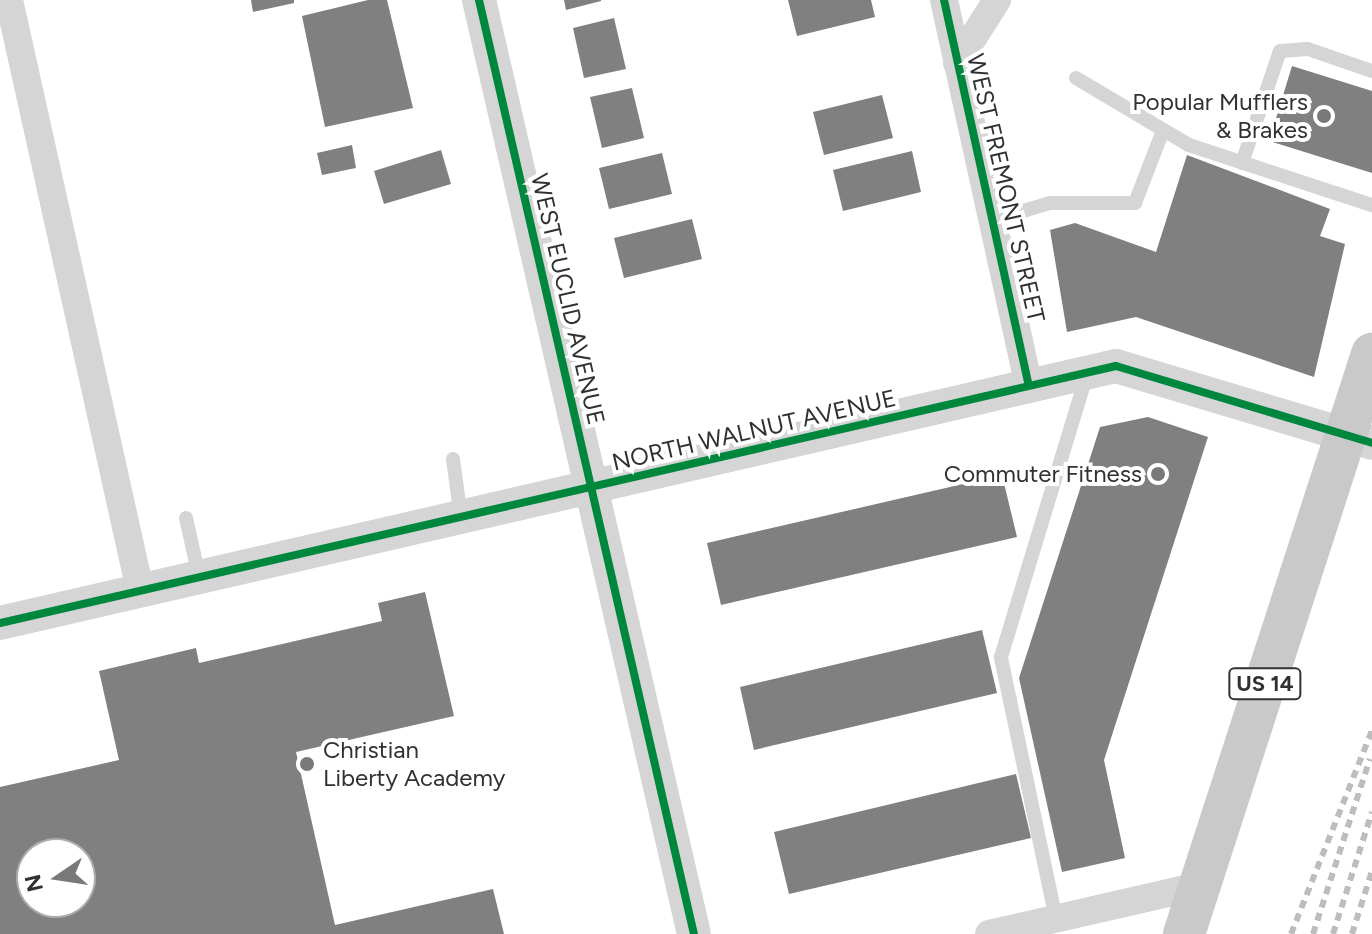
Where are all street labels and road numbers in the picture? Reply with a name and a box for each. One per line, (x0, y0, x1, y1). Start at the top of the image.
street label: WEST FREMONT STREET (961, 51, 1051, 325)
street label: WEST EUCLID AVENUE (525, 171, 611, 427)
street label: NORTH WALNUT AVENUE (609, 383, 899, 477)
road number: US 14 (1227, 666, 1303, 702)

